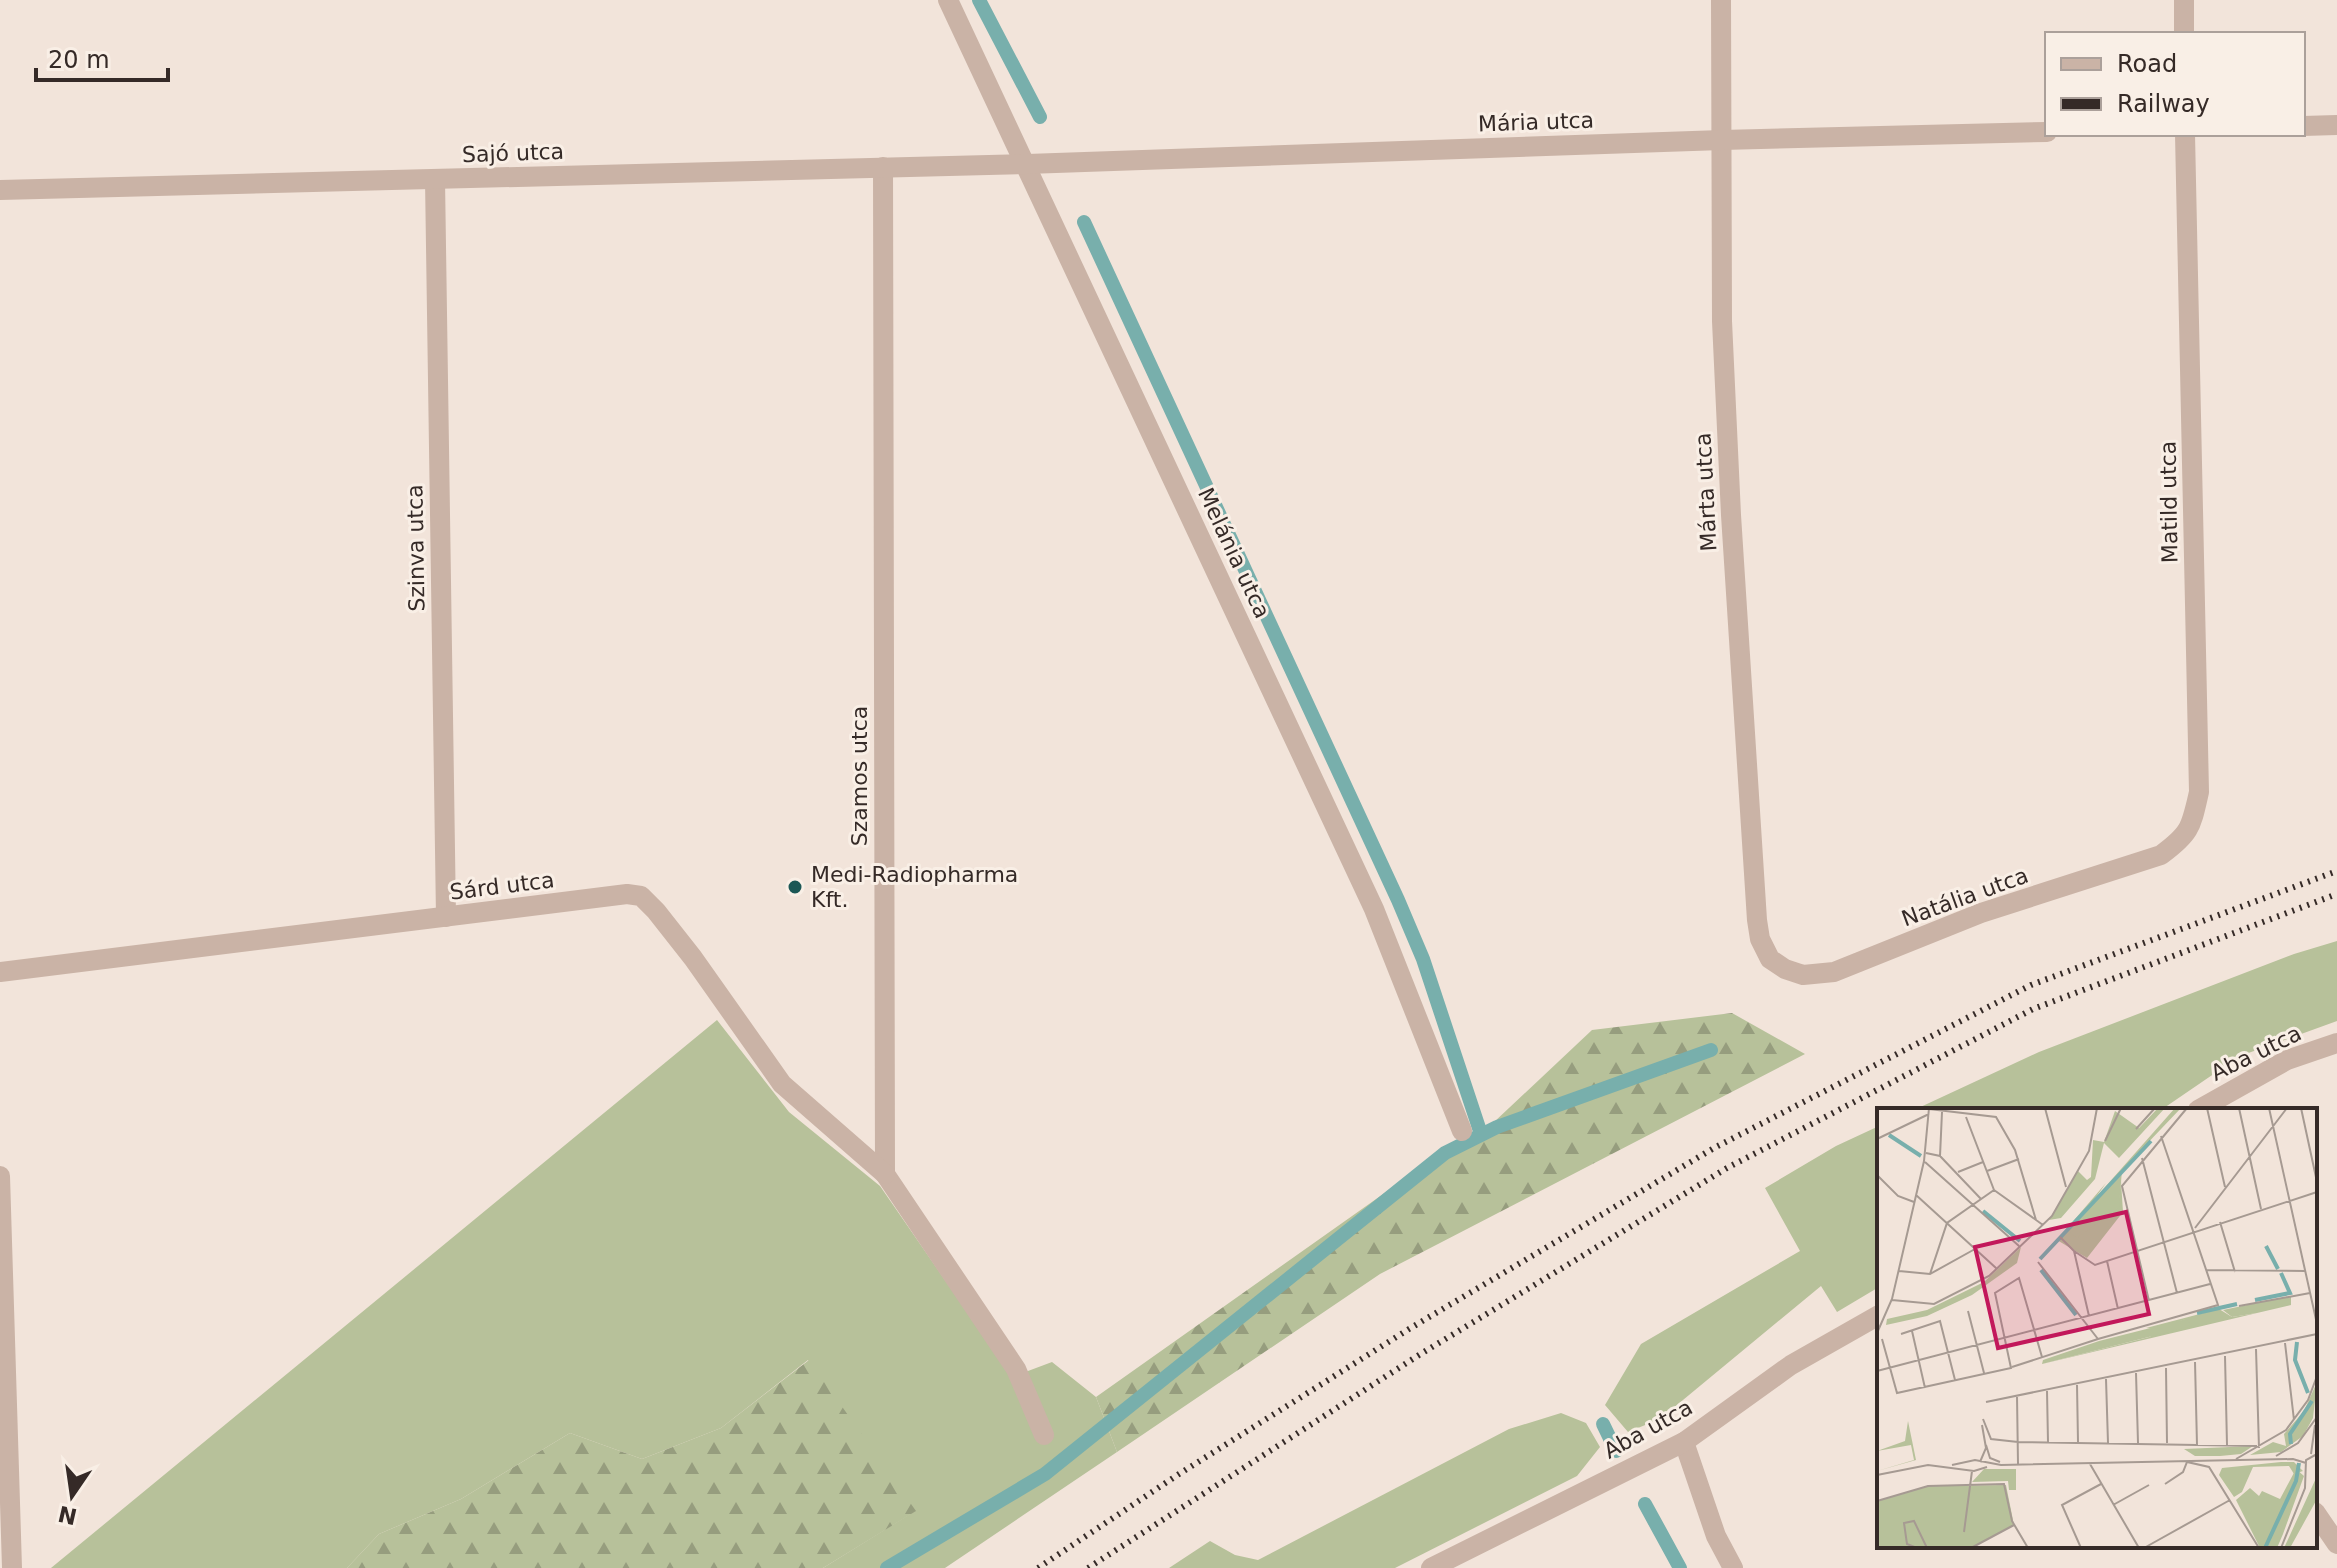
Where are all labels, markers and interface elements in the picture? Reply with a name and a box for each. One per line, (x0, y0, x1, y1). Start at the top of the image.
scale bar (36, 32, 168, 82)
legend (2045, 32, 2305, 136)
text: 20 m (48, 46, 110, 74)
text: Road (2117, 50, 2177, 78)
text: Railway (2117, 90, 2210, 118)
street label: Mária utca (1477, 107, 1595, 137)
street label: Sajó utca (462, 139, 564, 167)
street label: Márta utca (1690, 432, 1722, 552)
street label: Matild utca (2155, 441, 2183, 563)
street label: Szinva utca (402, 484, 430, 612)
street label: Melánia utca (1193, 484, 1275, 622)
street label: Szamos utca (847, 706, 872, 846)
place label: Medi-Radiopharma Kft. (811, 862, 1018, 912)
street label: Natália utca (1898, 863, 2032, 931)
street label: Sárd utca (448, 867, 556, 905)
marker: Medi-Radiopharma Kft. (786, 878, 804, 896)
street label: Aba utca (2207, 1020, 2305, 1086)
inset map (1877, 1108, 2317, 1548)
street label: Aba utca (1599, 1394, 1697, 1464)
north arrow (32, 1456, 112, 1536)
text: N (56, 1501, 79, 1529)

